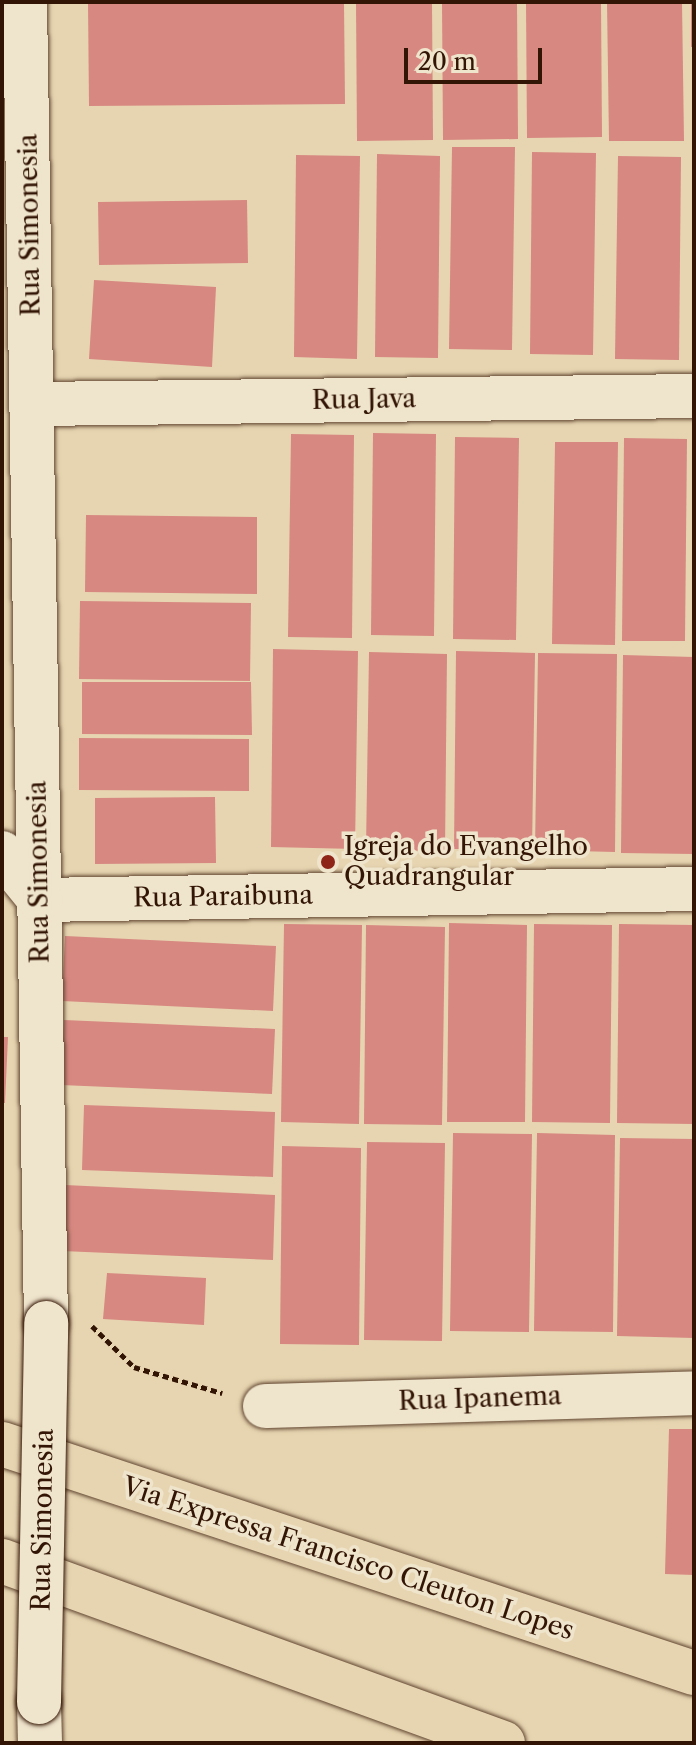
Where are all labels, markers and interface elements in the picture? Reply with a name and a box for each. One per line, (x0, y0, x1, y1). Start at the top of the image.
scale bar (408, 32, 546, 82)
text: 20 m (418, 47, 476, 76)
street label: Rua Simonesia (13, 133, 47, 317)
street label: Rua Java (311, 383, 417, 417)
street label: Rua Simonesia (22, 780, 56, 964)
place label: Igreja do Evangelho Quadrangular (344, 831, 588, 892)
marker: Igreja do Evangelho Quadrangular (319, 853, 337, 871)
street label: Rua Paraibuna (133, 880, 313, 914)
street label: Rua Ipanema (398, 1381, 562, 1417)
street label: Rua Simonesia (26, 1428, 60, 1612)
street label: Via Expressa Francisco Cleuton Lopes (118, 1471, 578, 1647)

